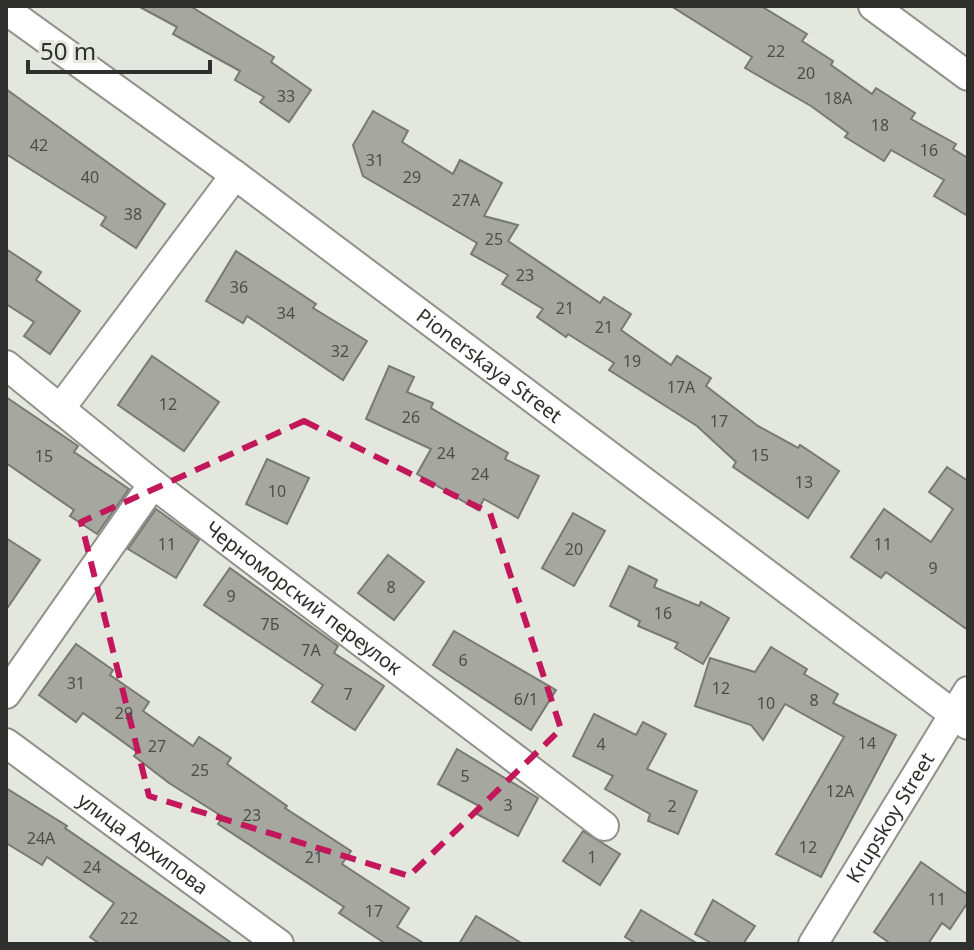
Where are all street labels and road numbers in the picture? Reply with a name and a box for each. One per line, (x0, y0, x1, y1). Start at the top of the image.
street label: Pionerskaya Street (411, 302, 568, 429)
street label: Черноморский переулок (200, 514, 408, 681)
street label: Krupskoy Street (840, 747, 940, 888)
street label: улица Архипова (73, 786, 214, 900)

